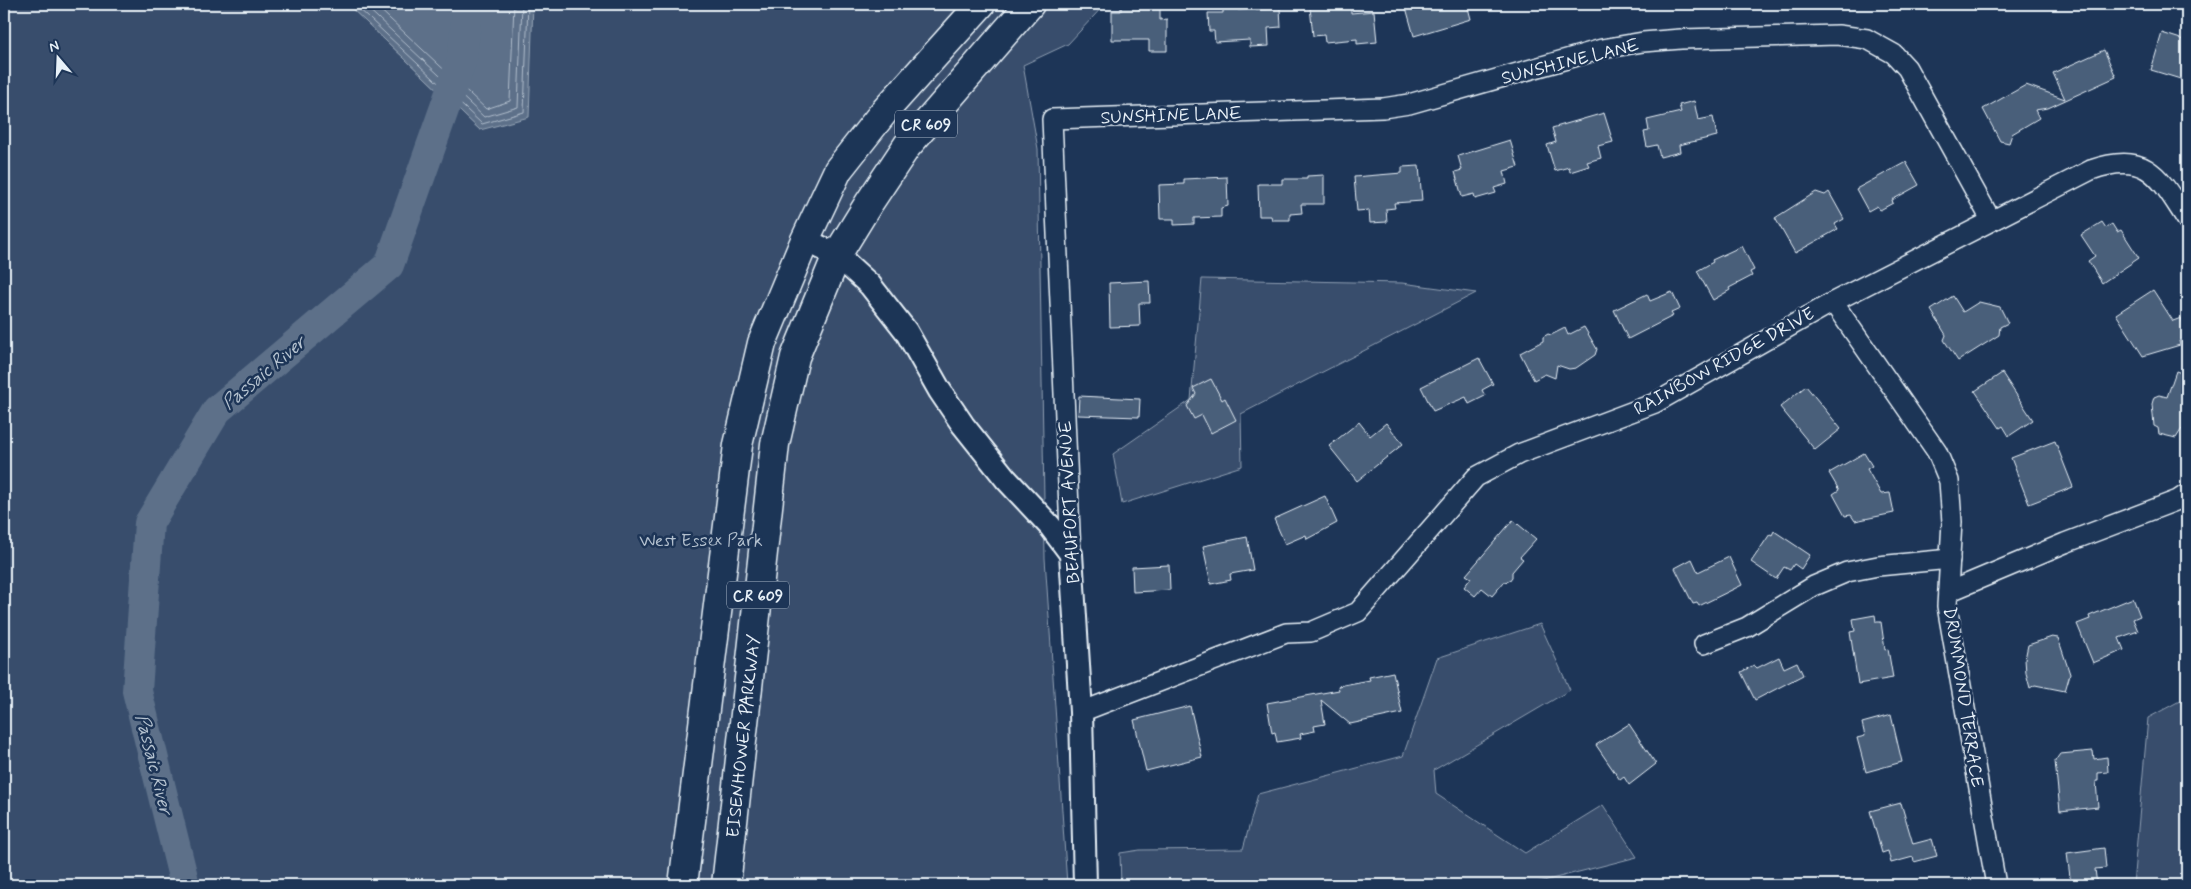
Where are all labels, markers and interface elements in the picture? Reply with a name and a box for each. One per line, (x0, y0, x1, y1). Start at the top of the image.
north arrow (32, 32, 82, 82)
street label: SUNSHINE LANE (1499, 33, 1642, 91)
text: N (47, 37, 61, 57)
street label: SUNSHINE LANE (1100, 102, 1242, 130)
road number: CR 609 (895, 110, 957, 138)
street label: RAINBOW RIDGE DRIVE (1630, 302, 1819, 422)
water label: Passaic River (217, 329, 313, 416)
street label: BEAUFORT AVENUE (1054, 420, 1086, 584)
park label: West Essex Park (639, 529, 763, 553)
road number: CR 609 (727, 582, 789, 608)
street label: DRUMMOND TERRACE (1937, 605, 1989, 789)
street label: EISENHOWER PARKWAY (721, 633, 767, 839)
water label: Passaic River (129, 712, 179, 819)

